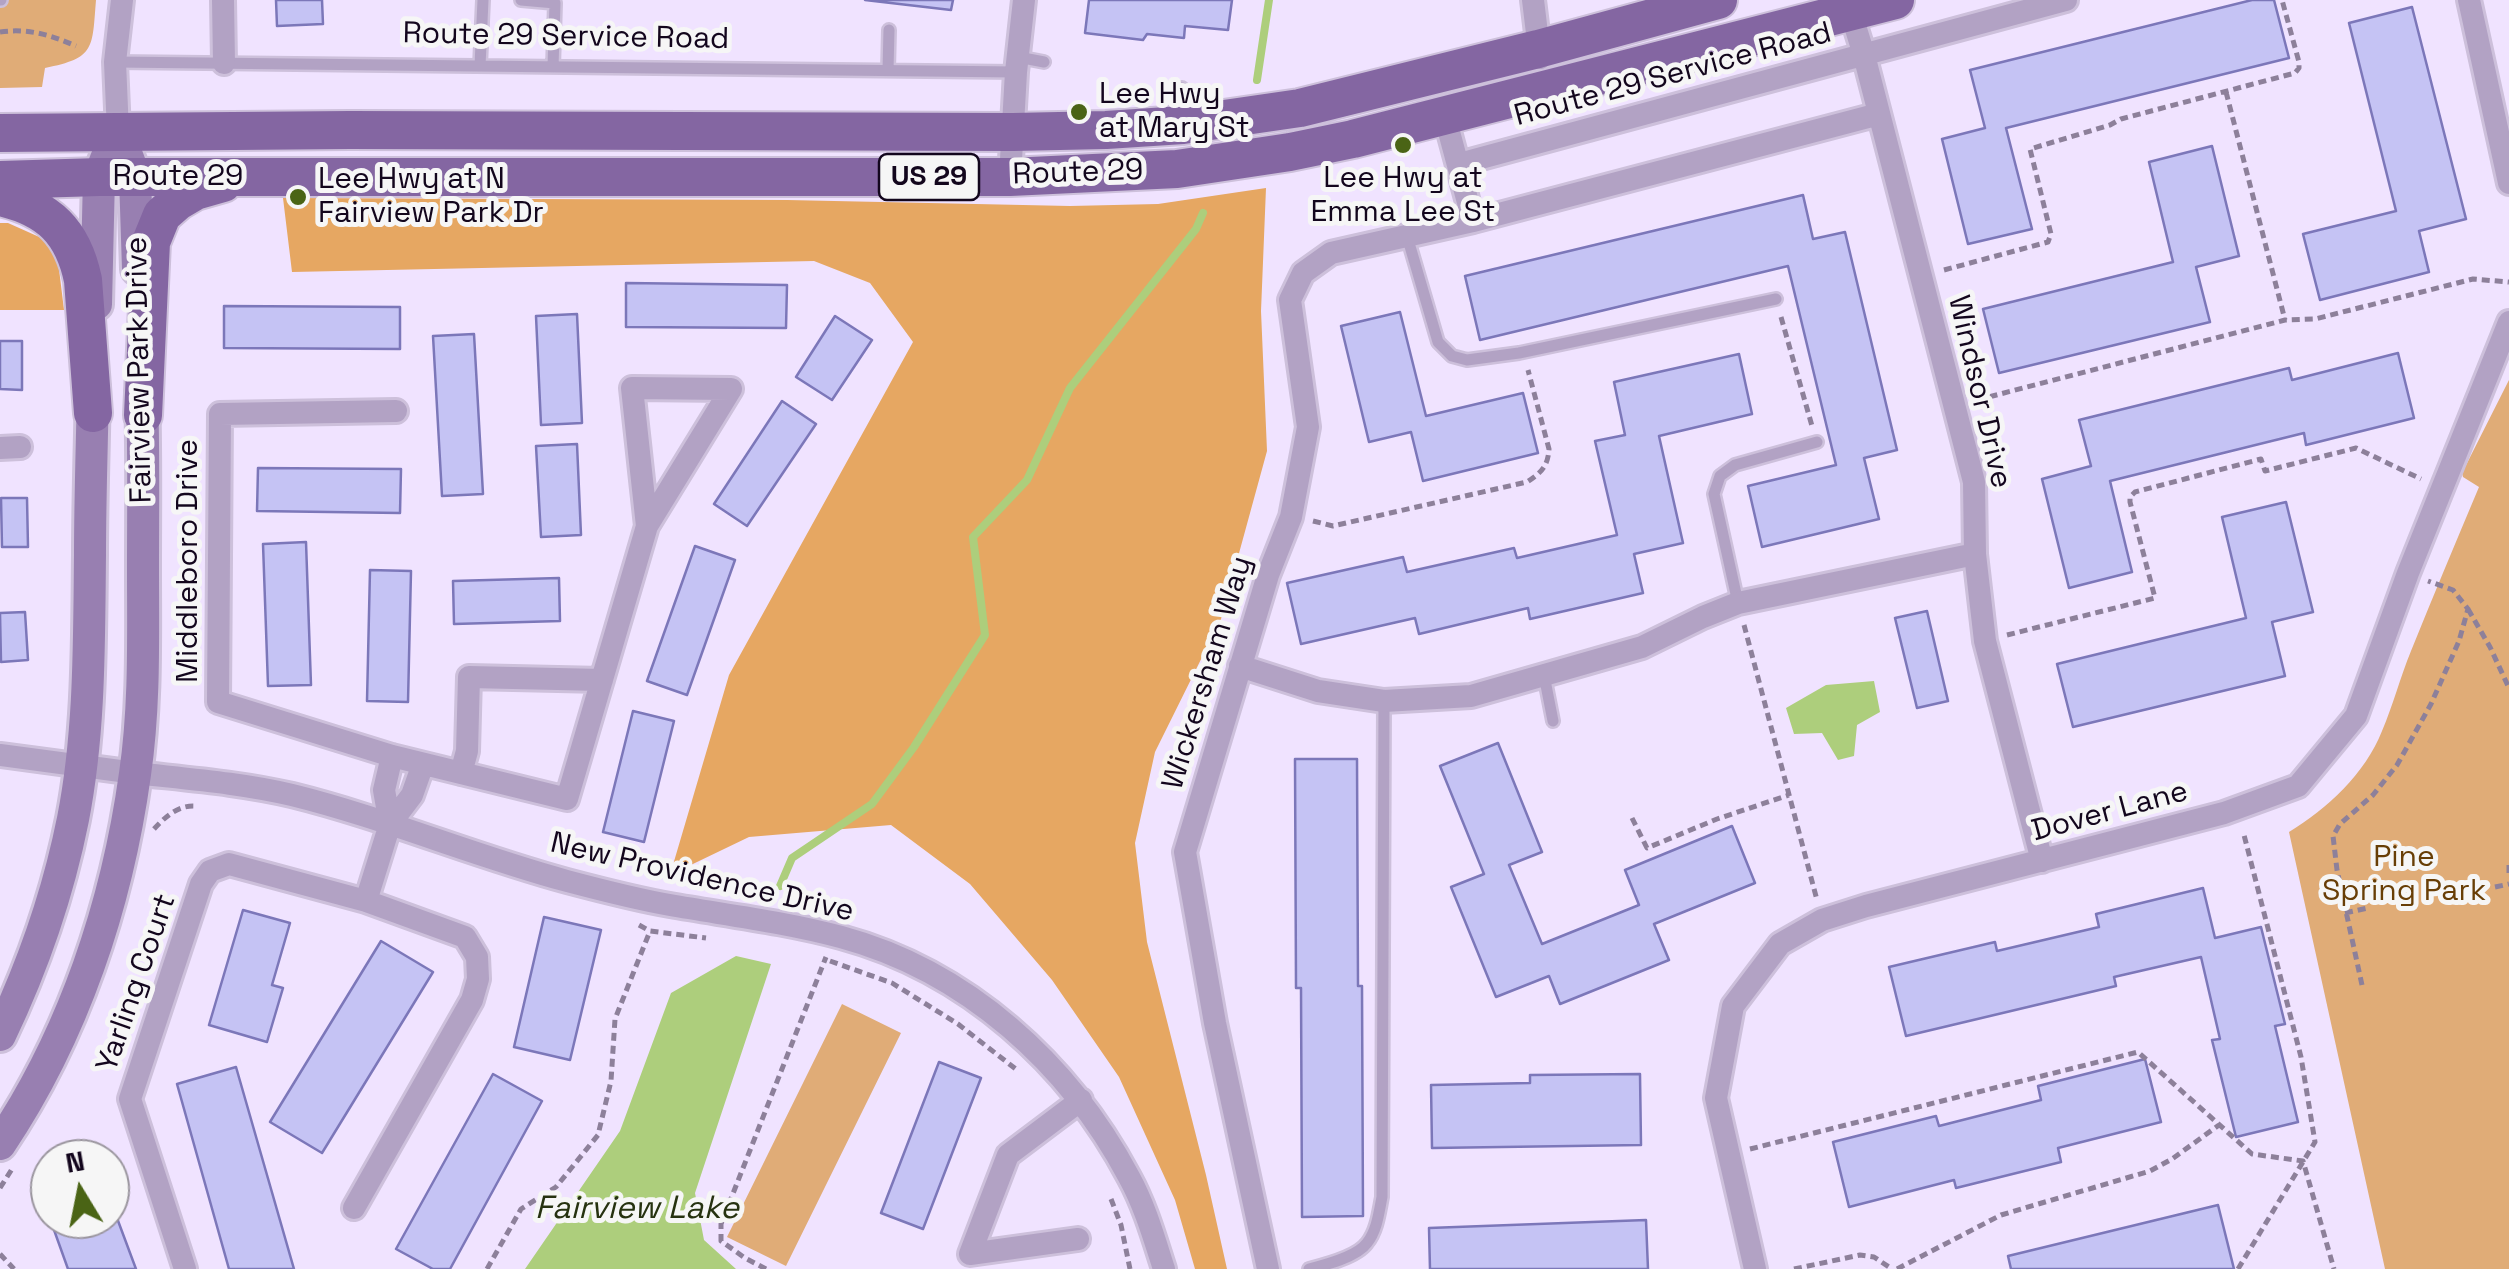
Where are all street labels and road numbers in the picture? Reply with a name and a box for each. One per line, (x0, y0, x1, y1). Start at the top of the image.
street label: Route 29 Service Road (1511, 15, 1835, 135)
street label: Route 29 Service Road (402, 16, 730, 58)
street label: Route 29 (1012, 153, 1144, 193)
road number: US 29 (879, 154, 979, 200)
street label: Route 29 (113, 159, 243, 195)
street label: Fairview Park Drive (120, 236, 160, 504)
street label: Windsor Drive (1939, 292, 2019, 492)
street label: Middleboro Drive (171, 439, 207, 683)
street label: Wickersham Way (1155, 552, 1261, 794)
street label: Dover Lane (2028, 774, 2192, 850)
street label: New Providence Drive (547, 826, 857, 930)
street label: Yarling Court (90, 889, 184, 1077)

